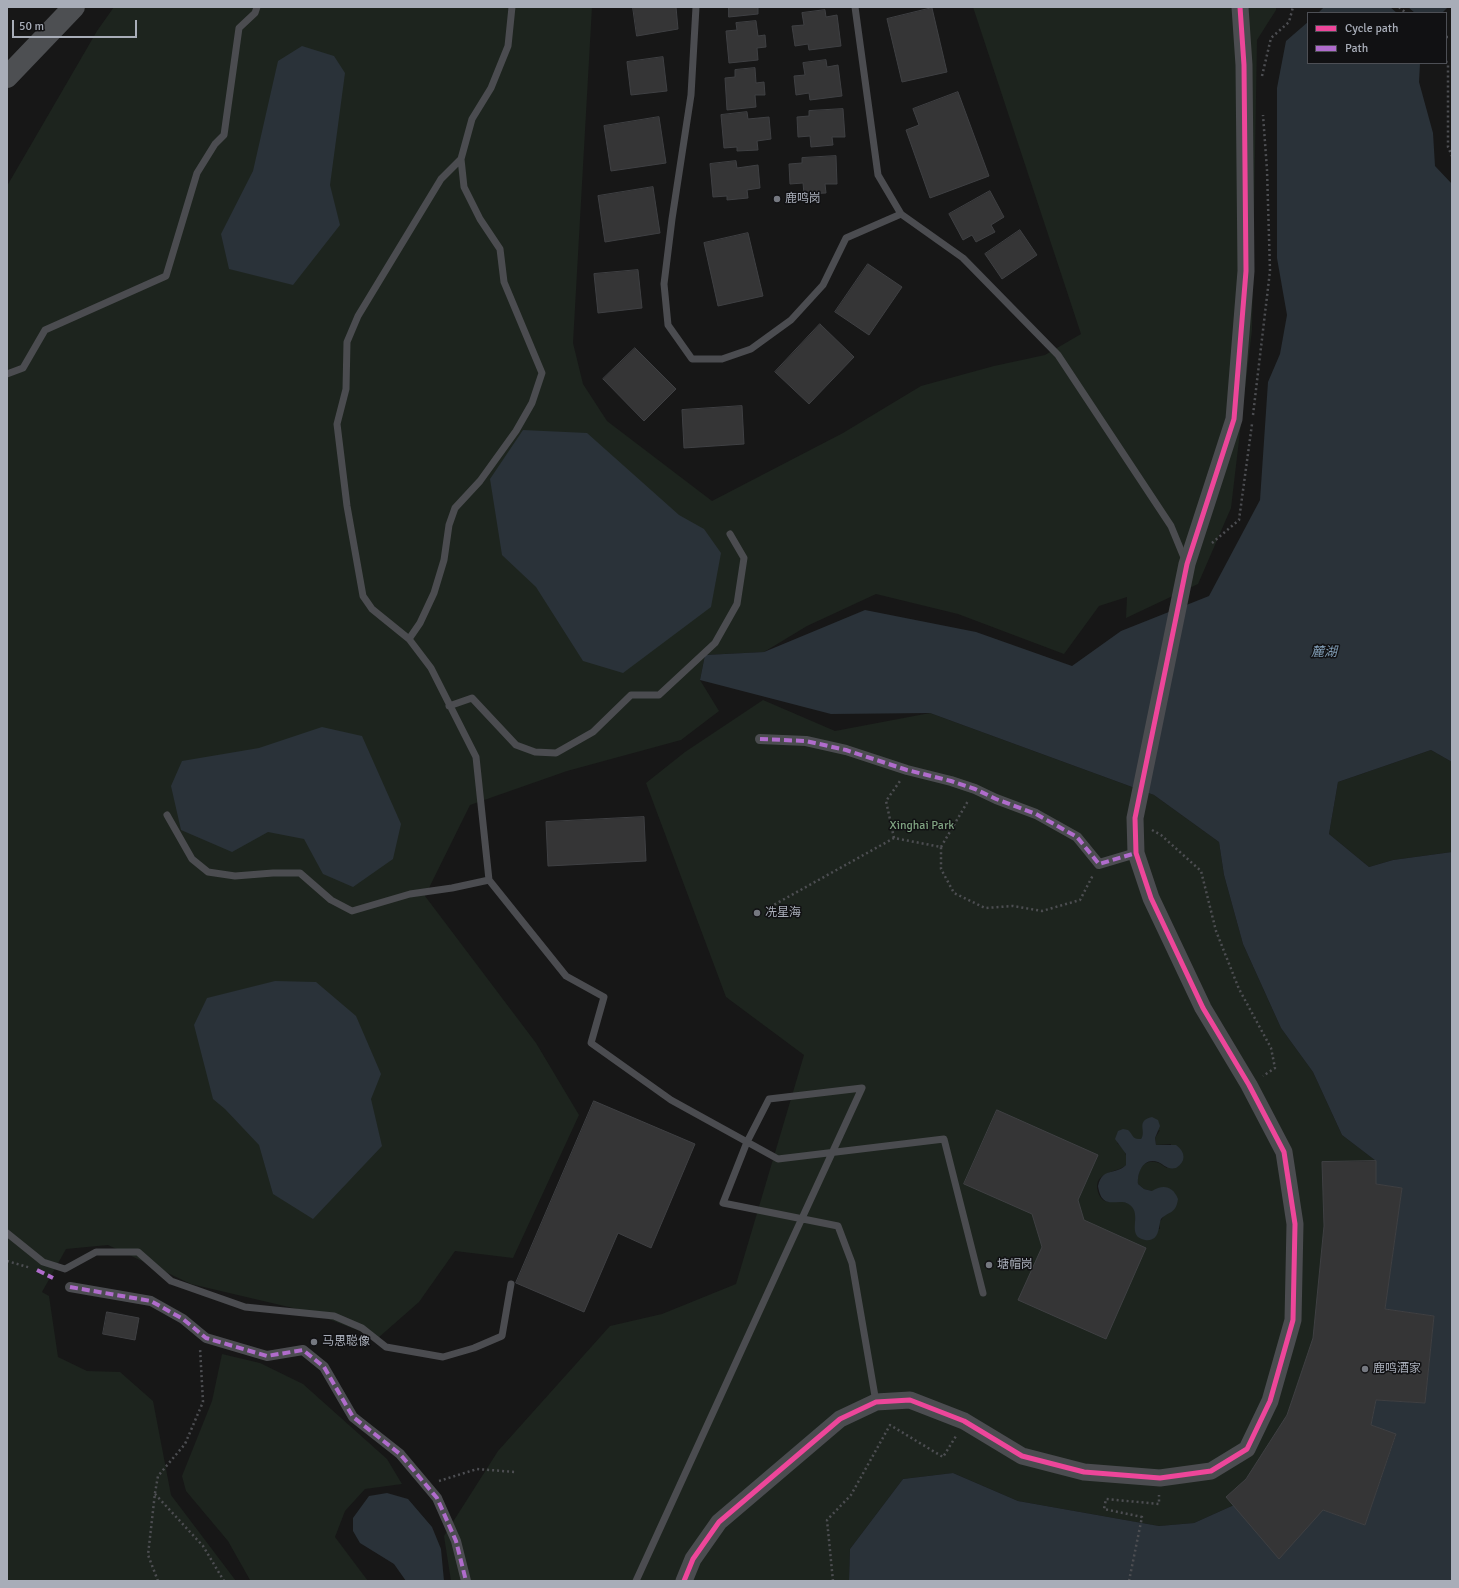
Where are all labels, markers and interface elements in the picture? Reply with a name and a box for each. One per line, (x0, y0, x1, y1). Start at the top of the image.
scale bar (14, 12, 139, 38)
legend (1307, 12, 1447, 64)
text: 50 m (19, 19, 44, 34)
text: Cycle path (1345, 21, 1398, 36)
text: Path (1345, 41, 1368, 56)
place label: 鹿鸣岗 (785, 192, 821, 206)
marker: 鹿鸣岗 (772, 194, 782, 204)
water label: 麓湖 (1311, 645, 1337, 661)
park label: Xinghai Park (890, 819, 954, 833)
place label: 冼星海 (765, 906, 801, 920)
marker: 冼星海 (752, 908, 762, 918)
place label: 塘帽岗 (997, 1258, 1033, 1272)
marker: 塘帽岗 (984, 1260, 994, 1270)
place label: 马思聪像 (322, 1335, 370, 1349)
marker: 马思聪像 (309, 1337, 319, 1347)
place label: 鹿鸣酒家 (1373, 1362, 1421, 1376)
marker: 鹿鸣酒家 (1360, 1364, 1370, 1374)

